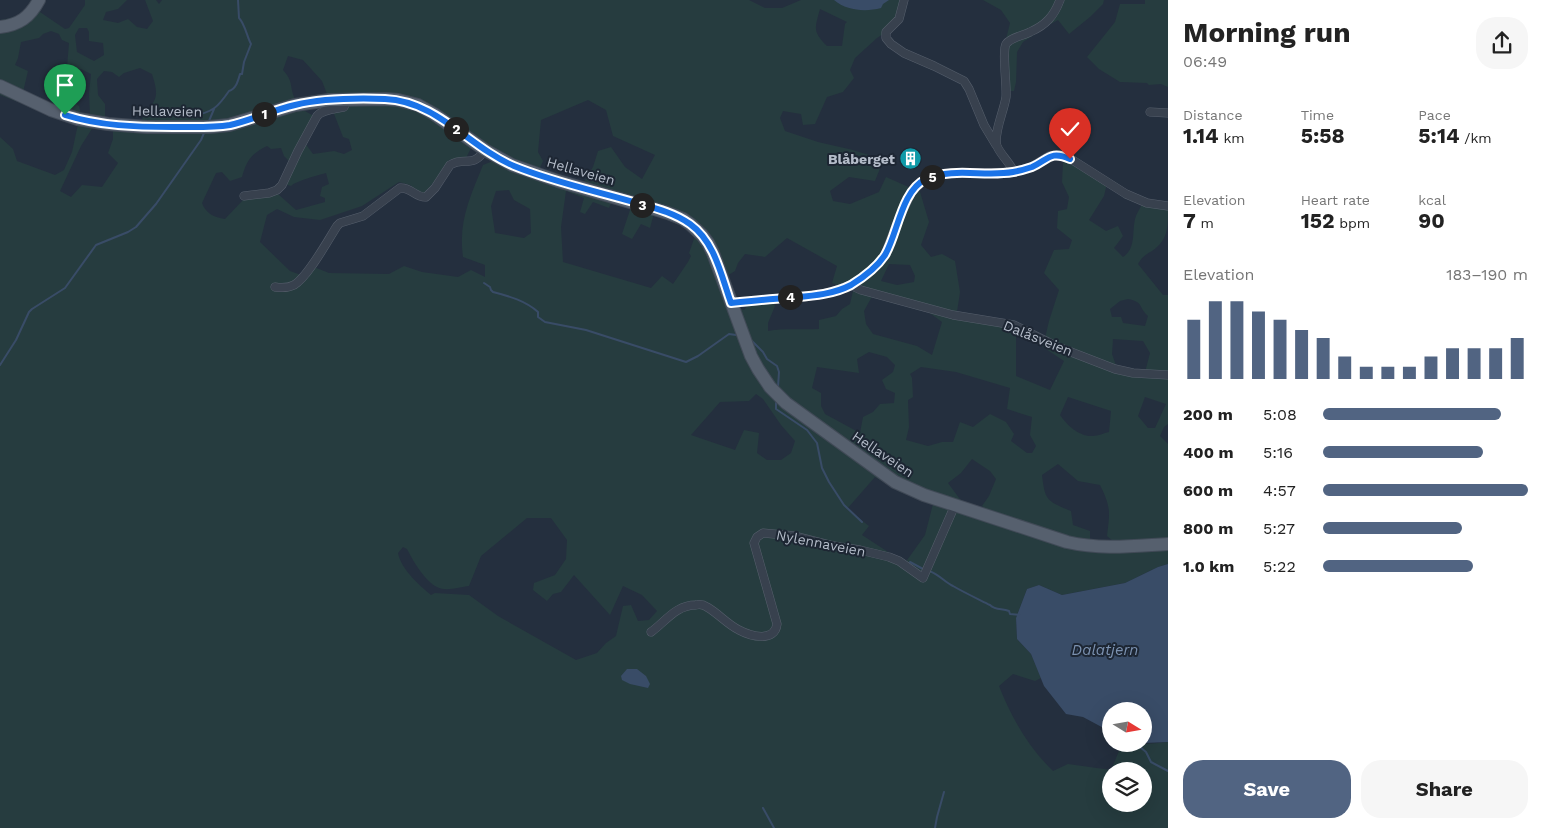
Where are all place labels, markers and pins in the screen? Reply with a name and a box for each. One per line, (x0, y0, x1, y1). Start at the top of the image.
pin (44, 64, 86, 115)
pin: 1 (252, 102, 276, 126)
pin (1049, 108, 1091, 159)
pin: 2 (444, 116, 468, 142)
building icon: Blåberget (899, 147, 923, 171)
place label: Blåberget (828, 151, 895, 167)
pin: 5 (920, 164, 944, 190)
pin: 3 (630, 192, 654, 218)
pin: 4 (778, 284, 802, 310)

